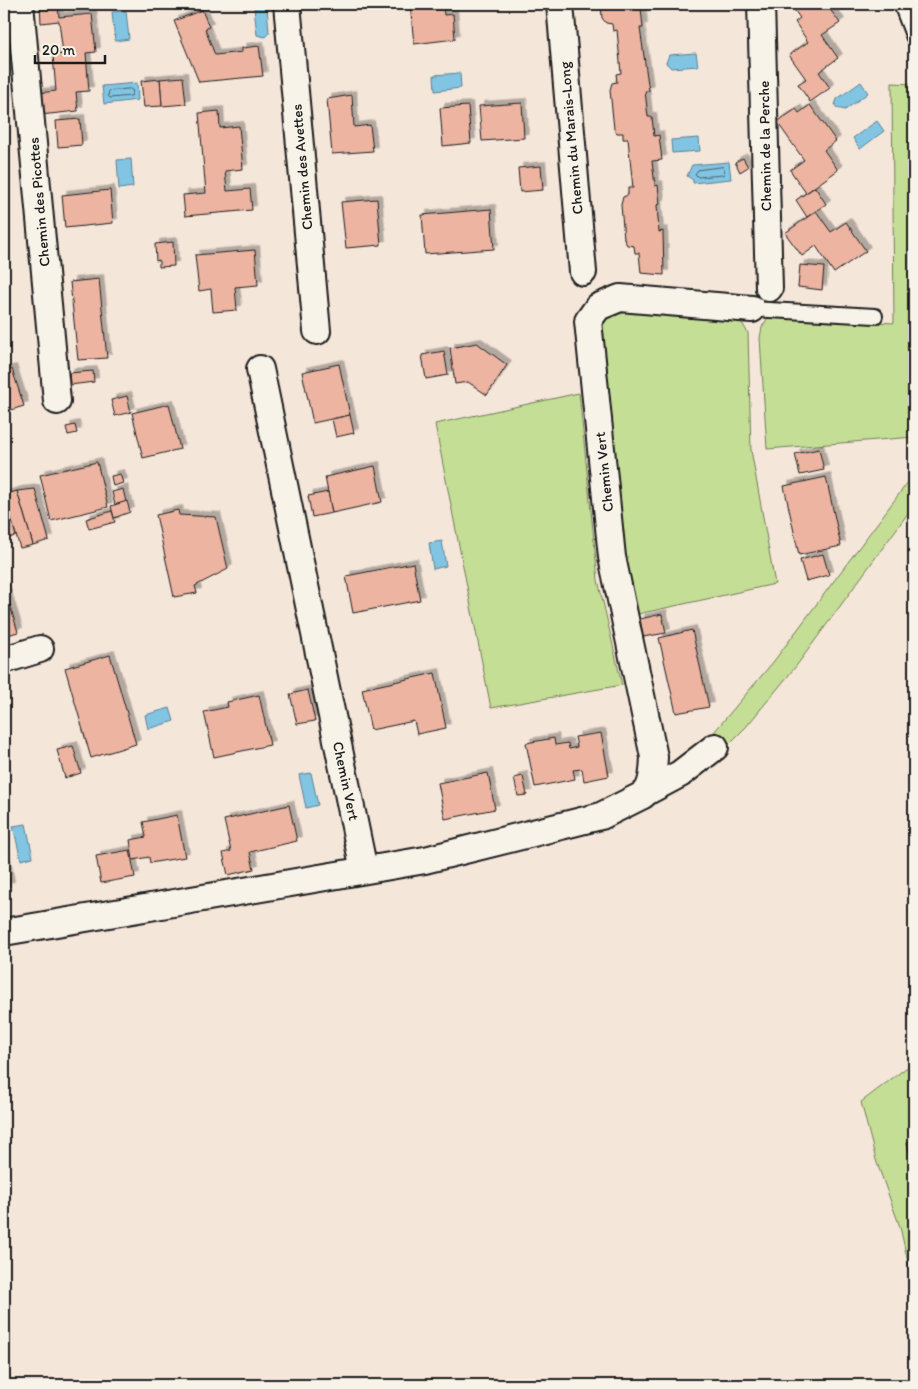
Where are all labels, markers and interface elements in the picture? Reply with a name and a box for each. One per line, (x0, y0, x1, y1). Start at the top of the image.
scale bar (35, 32, 105, 64)
text: 20 m (42, 41, 76, 59)
street label: Chemin du Marais-Long (555, 61, 587, 215)
street label: Chemin de la Perche (755, 81, 775, 211)
street label: Chemin des Avettes (287, 103, 316, 231)
street label: Chemin des Picottes (24, 136, 54, 267)
street label: Chemin Vert (591, 431, 617, 513)
street label: Chemin Vert (329, 740, 363, 823)

